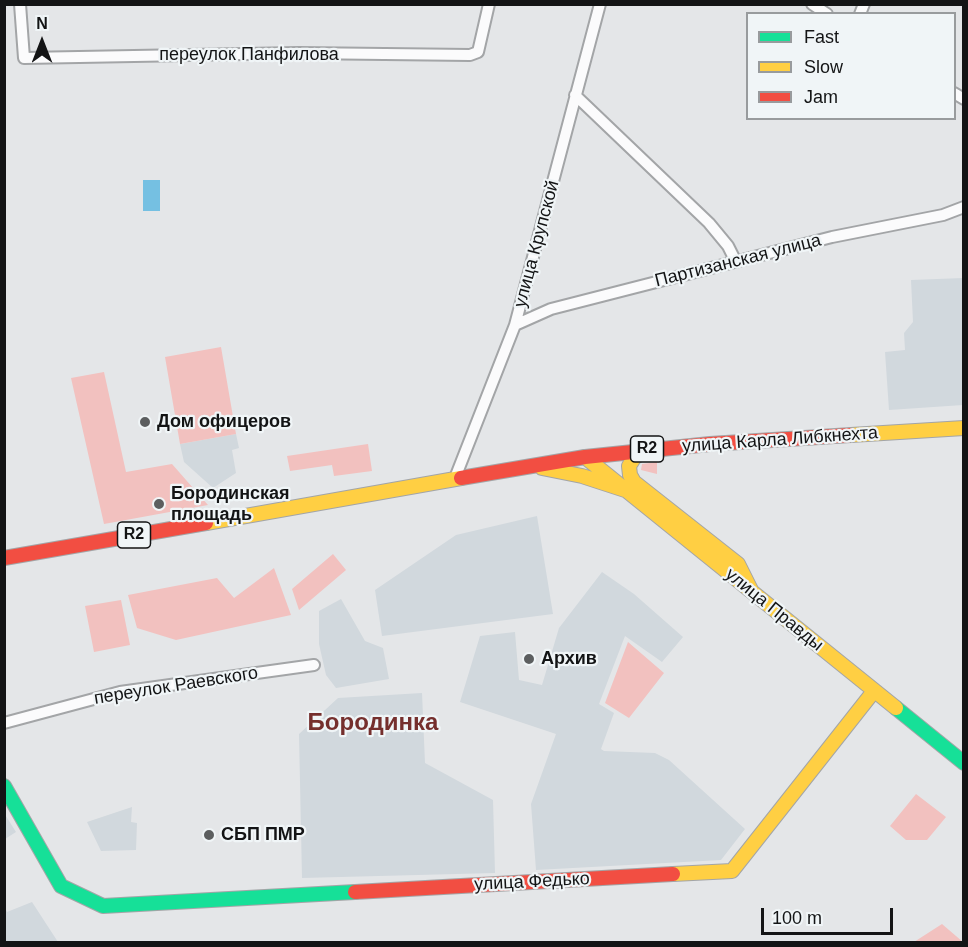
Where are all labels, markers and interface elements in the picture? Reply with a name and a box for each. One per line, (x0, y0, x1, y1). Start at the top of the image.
north arrow (12, 12, 72, 72)
legend (746, 12, 956, 120)
text: N (36, 15, 48, 32)
text: Fast (804, 27, 839, 47)
street label: переулок Панфилова (159, 44, 339, 66)
text: Slow (804, 57, 843, 77)
text: Jam (804, 87, 838, 107)
street label: улица Крупской (510, 178, 564, 310)
street label: Партизанская улица (653, 230, 823, 292)
place label: Дом офицеров (157, 411, 291, 433)
marker: Дом офицеров (138, 415, 152, 429)
street label: улица Карла Либкнехта (681, 422, 879, 458)
road number: R2 (630, 436, 664, 462)
place label: Бородинская площадь (171, 483, 290, 526)
marker: Бородинская площадь (152, 497, 166, 511)
road number: R2 (118, 522, 150, 548)
street label: улица Правды (720, 564, 828, 656)
place label: Архив (541, 648, 597, 670)
marker: Архив (522, 652, 536, 666)
street label: переулок Раевского (92, 662, 260, 710)
district label: Бородинка (308, 709, 438, 737)
place label: СБП ПМР (221, 824, 305, 846)
marker: СБП ПМР (202, 828, 216, 842)
street label: улица Федько (474, 868, 590, 896)
scale bar (764, 896, 896, 934)
text: 100 m (772, 908, 822, 928)

